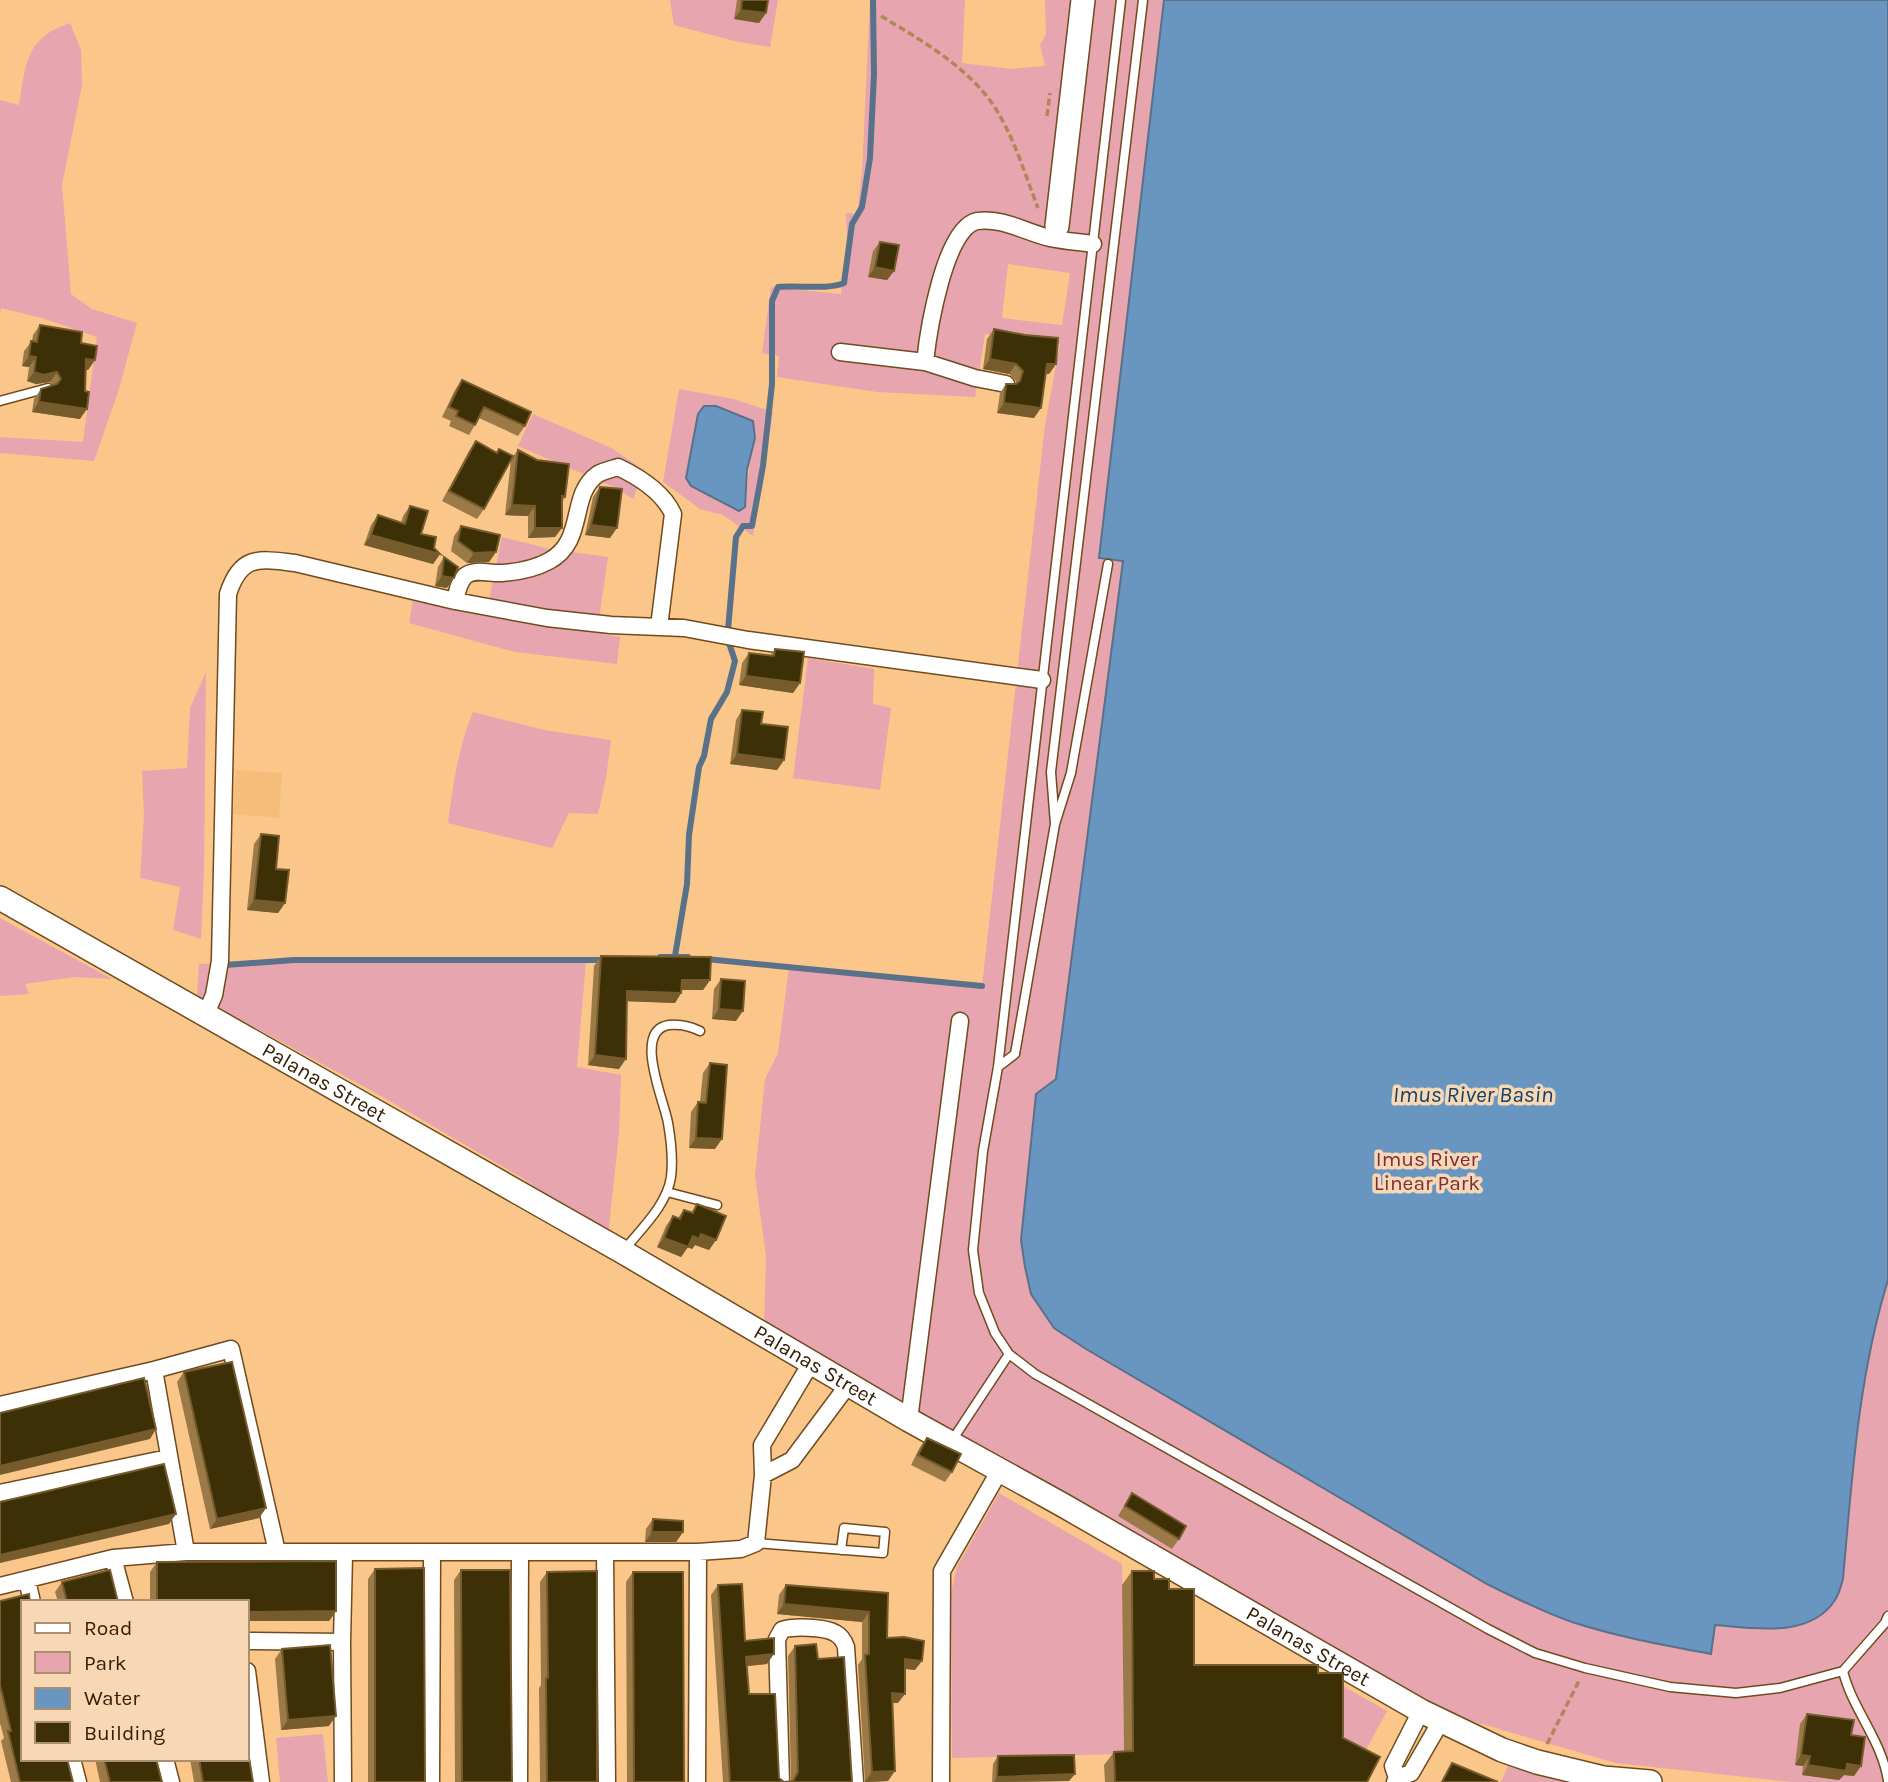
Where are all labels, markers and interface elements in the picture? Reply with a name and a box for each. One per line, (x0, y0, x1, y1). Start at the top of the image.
street label: Palanas Street (258, 1038, 391, 1127)
water label: Imus River Basin (1393, 1081, 1553, 1108)
park label: Imus River Linear Park (1374, 1147, 1480, 1195)
street label: Palanas Street (750, 1320, 882, 1411)
legend (21, 1600, 248, 1761)
street label: Palanas Street (1242, 1601, 1374, 1691)
text: Road (84, 1616, 132, 1640)
text: Park (84, 1651, 127, 1675)
text: Water (84, 1686, 140, 1710)
text: Building (84, 1721, 165, 1745)

